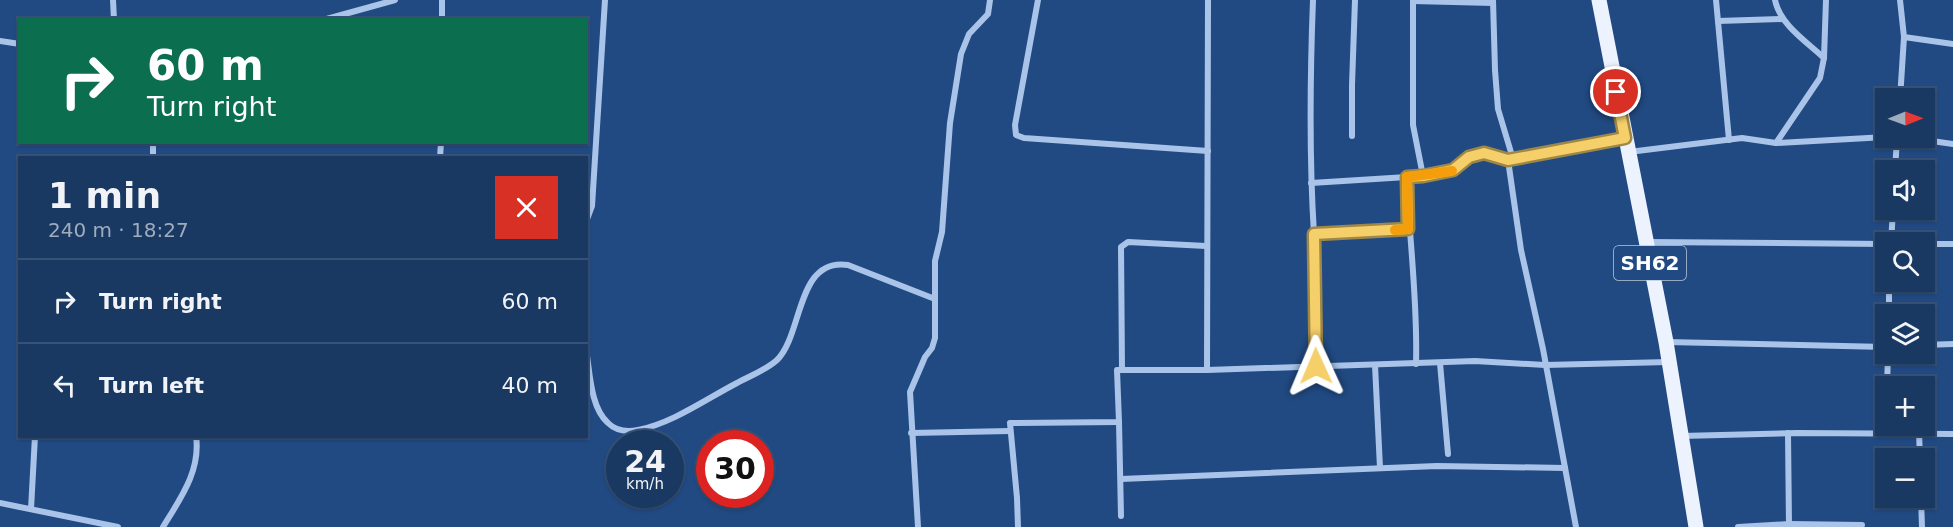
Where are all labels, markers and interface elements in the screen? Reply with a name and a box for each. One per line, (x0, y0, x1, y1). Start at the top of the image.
text: 60 m (147, 41, 264, 90)
icon: right (48, 42, 126, 120)
pin (1590, 66, 1641, 117)
icon: arrive (1599, 75, 1632, 108)
north arrow (1875, 88, 1935, 148)
map controls (1875, 88, 1935, 508)
text: Turn right (147, 91, 276, 122)
button: sound (1875, 160, 1935, 220)
text: 1 min (48, 175, 161, 216)
button: close (495, 176, 558, 239)
text: 240 m · 18:27 (48, 218, 189, 242)
button: search (1875, 232, 1935, 292)
road number: SH62 (1614, 246, 1686, 280)
icon: right (48, 285, 81, 318)
text: Turn right (99, 289, 222, 314)
text: 60 m (502, 289, 558, 314)
button: layers (1875, 304, 1935, 364)
position arrow (1284, 334, 1348, 398)
icon: left (48, 369, 81, 402)
text: Turn left (99, 373, 204, 398)
text: 40 m (502, 373, 558, 398)
button: + (1875, 376, 1935, 436)
speed limit sign: 30 (696, 430, 774, 508)
text: 24 (624, 444, 666, 479)
button: − (1875, 448, 1935, 508)
text: km/h (626, 475, 664, 493)

